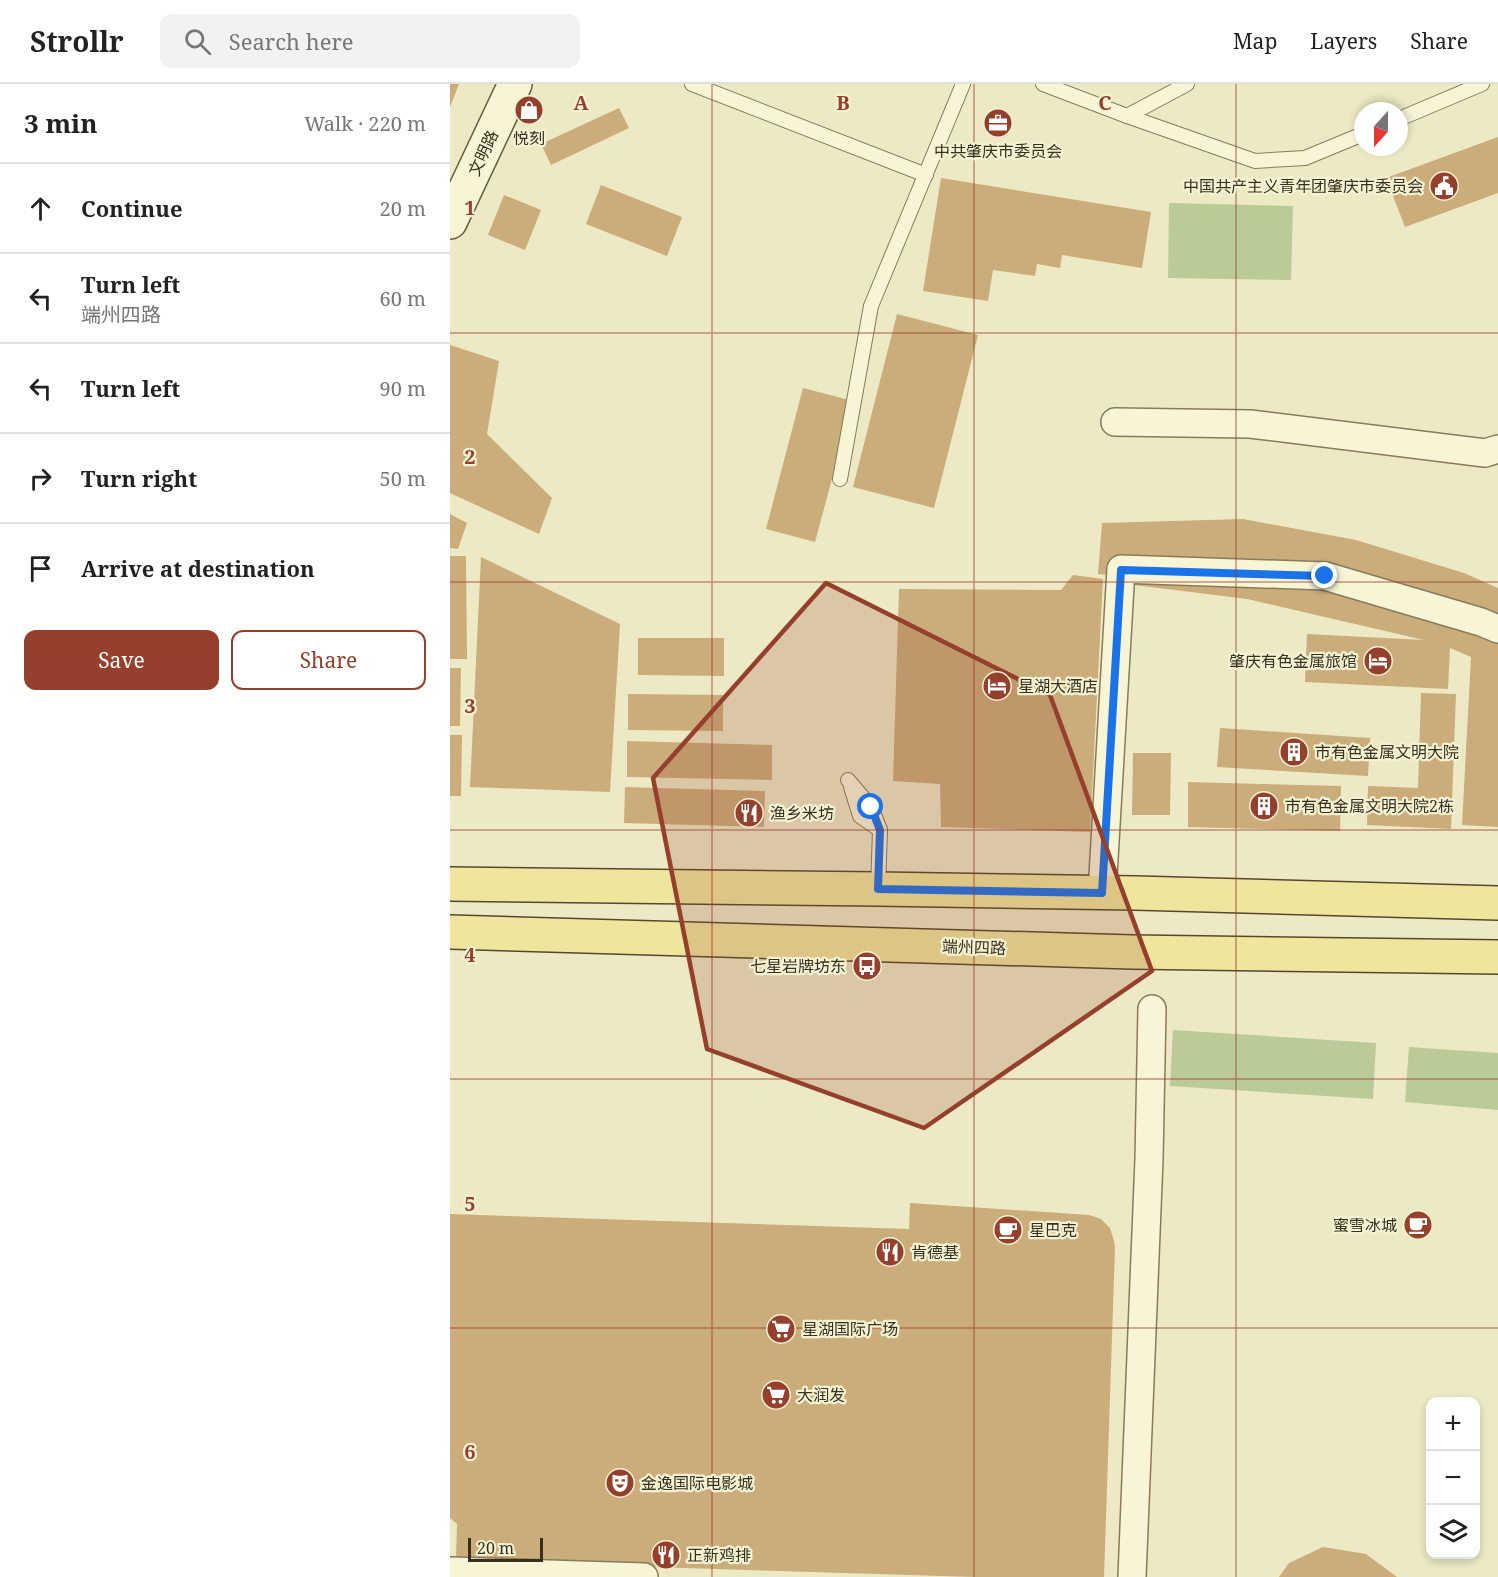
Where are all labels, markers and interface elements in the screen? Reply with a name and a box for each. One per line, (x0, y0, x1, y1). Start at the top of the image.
search box (160, 14, 580, 68)
text: Strollr (30, 22, 124, 60)
icon: search (181, 25, 214, 58)
text: Search here (229, 26, 354, 56)
text: Map (1233, 27, 1277, 55)
text: Layers (1310, 27, 1377, 55)
text: Share (1410, 27, 1468, 55)
text: A (573, 89, 589, 116)
text: B (836, 89, 850, 116)
text: C (1098, 89, 1112, 116)
shop icon: 悦刻 (513, 94, 545, 126)
north arrow (1354, 102, 1408, 156)
text: 3 min (24, 105, 98, 141)
office icon: 中共肇庆市委员会 (982, 107, 1014, 139)
text: Walk · 220 m (304, 110, 426, 137)
street label: 文明路 (463, 127, 503, 179)
place label: 悦刻 (513, 127, 545, 149)
place label: 中共肇庆市委员会 (934, 140, 1062, 162)
public building icon: 中国共产主义青年团肇庆市委员会 (1428, 170, 1460, 202)
place label: 中国共产主义青年团肇庆市委员会 (1183, 175, 1423, 197)
icon: ahead (24, 192, 57, 225)
text: Continue (81, 193, 183, 223)
text: 1 (464, 194, 476, 221)
text: 20 m (380, 195, 426, 222)
text: Turn left (81, 269, 180, 299)
icon: left (24, 282, 57, 315)
text: 60 m (380, 285, 426, 312)
text: 端州四路 (81, 301, 161, 328)
icon: left (24, 372, 57, 405)
text: Turn left (81, 373, 180, 403)
text: 90 m (380, 375, 426, 402)
text: 2 (464, 443, 476, 470)
icon: right (24, 462, 57, 495)
text: Turn right (81, 463, 197, 493)
text: 50 m (380, 465, 426, 492)
icon: arrive (24, 552, 57, 585)
text: Arrive at destination (81, 553, 315, 583)
route end (1311, 562, 1337, 588)
button: Save (24, 630, 219, 690)
button: Share (231, 630, 426, 690)
hotel icon: 肇庆有色金属旅馆 (1362, 645, 1394, 677)
place label: 肇庆有色金属旅馆 (1229, 650, 1357, 672)
hotel icon: 星湖大酒店 (981, 670, 1013, 702)
place label: 星湖大酒店 (1018, 675, 1098, 697)
text: 3 (464, 692, 476, 719)
building icon: 市有色金属文明大院 (1278, 736, 1310, 768)
place label: 市有色金属文明大院 (1315, 741, 1459, 763)
building icon: 市有色金属文明大院2栋 (1248, 790, 1280, 822)
route start (857, 793, 883, 819)
place label: 市有色金属文明大院2栋 (1285, 795, 1454, 817)
restaurant icon: 渔乡米坊 (733, 797, 765, 829)
place label: 渔乡米坊 (770, 802, 834, 824)
street label: 端州四路 (942, 935, 1006, 959)
text: 4 (464, 941, 476, 968)
bus stop icon: 七星岩牌坊东 (851, 950, 883, 982)
place label: 七星岩牌坊东 (750, 955, 846, 977)
text: 5 (464, 1190, 476, 1217)
cafe icon: 蜜雪冰城 (1402, 1209, 1434, 1241)
cafe icon: 星巴克 (992, 1214, 1024, 1246)
place label: 蜜雪冰城 (1333, 1214, 1397, 1236)
place label: 星巴克 (1029, 1219, 1077, 1241)
restaurant icon: 肯德基 (874, 1236, 906, 1268)
place label: 肯德基 (911, 1241, 959, 1263)
supermarket icon: 星湖国际广场 (765, 1313, 797, 1345)
place label: 星湖国际广场 (802, 1318, 898, 1340)
supermarket icon: 大润发 (760, 1379, 792, 1411)
place label: 大润发 (797, 1384, 845, 1406)
map controls (1426, 1397, 1480, 1559)
button: + (1426, 1397, 1480, 1451)
text: 6 (464, 1438, 476, 1465)
button: − (1426, 1451, 1480, 1505)
theatre icon: 金逸国际电影城 (604, 1467, 636, 1499)
place label: 金逸国际电影城 (641, 1472, 753, 1494)
button: layers (1426, 1505, 1480, 1559)
scale bar (468, 1535, 543, 1562)
text: 20 m (477, 1537, 514, 1559)
restaurant icon: 正新鸡排 (650, 1539, 682, 1571)
place label: 正新鸡排 (687, 1544, 751, 1566)

